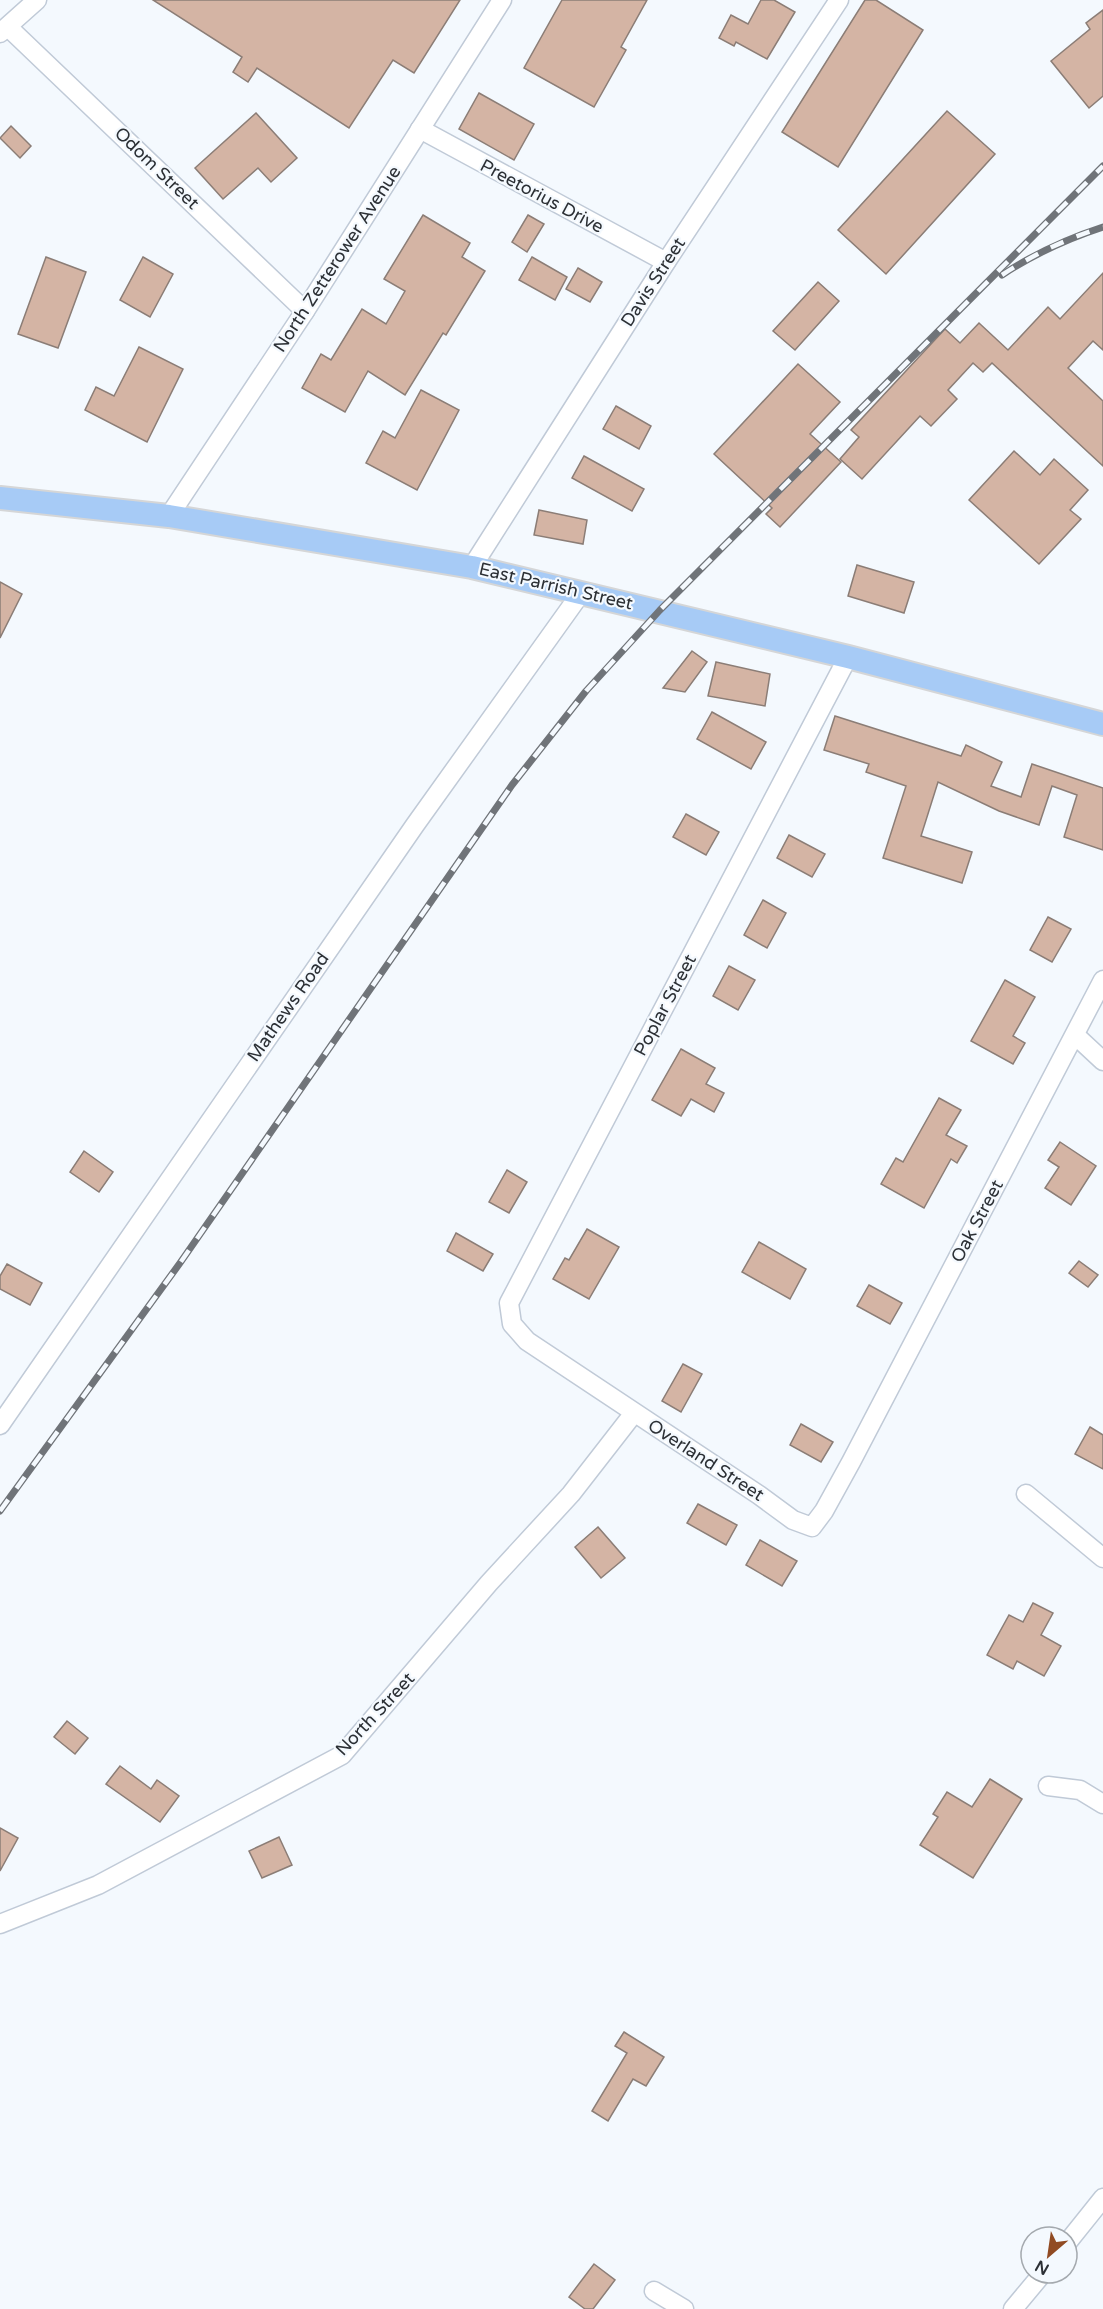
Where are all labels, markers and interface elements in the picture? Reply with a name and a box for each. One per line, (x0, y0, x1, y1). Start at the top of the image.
street label: Odom Street (110, 122, 204, 214)
street label: Preetorius Drive (477, 154, 607, 238)
street label: North Zetterower Avenue (268, 162, 406, 356)
street label: Davis Street (616, 233, 690, 331)
street label: East Parrish Street (477, 558, 635, 614)
street label: Mathews Road (242, 948, 334, 1066)
street label: Poplar Street (629, 950, 701, 1060)
street label: Oak Street (946, 1176, 1008, 1266)
street label: Overland Street (644, 1414, 768, 1506)
street label: North Street (331, 1668, 419, 1760)
north arrow (1019, 2225, 1079, 2285)
text: N (1032, 2255, 1053, 2279)

